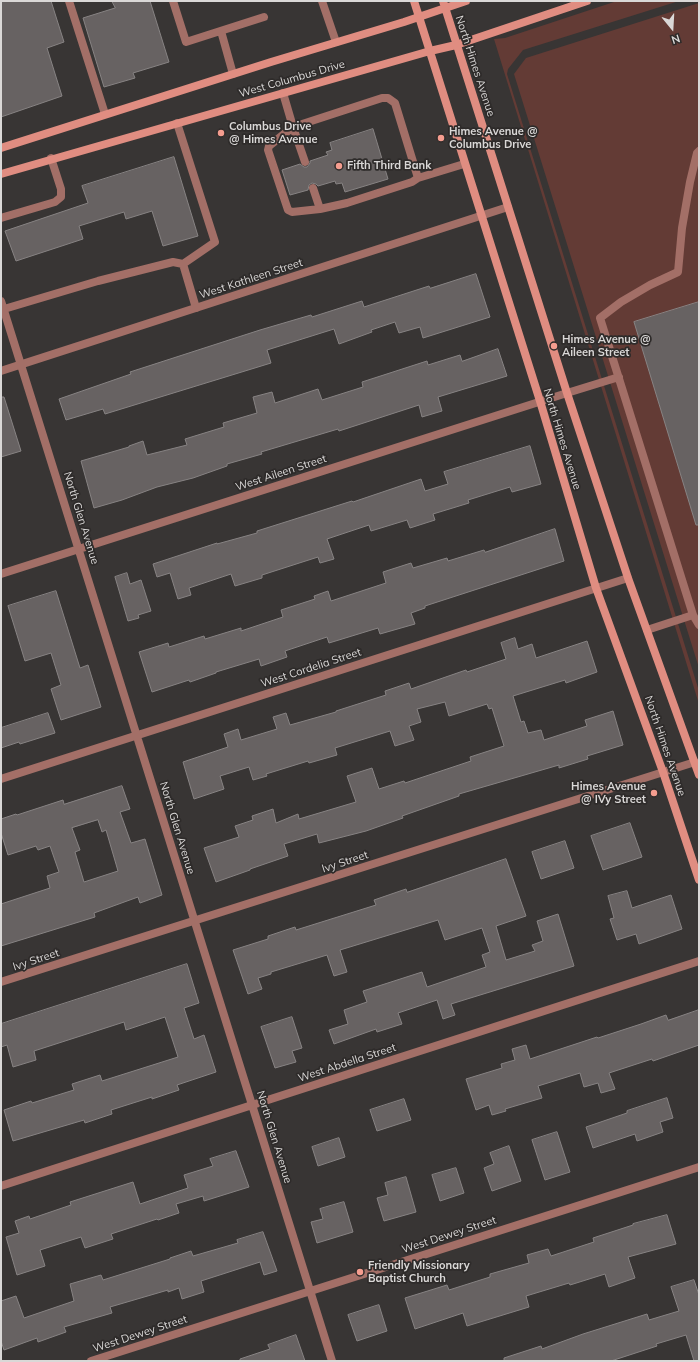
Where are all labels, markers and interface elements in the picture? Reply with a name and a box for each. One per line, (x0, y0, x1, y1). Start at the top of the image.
north arrow (652, 8, 692, 48)
street label: North Himes Avenue (452, 14, 498, 118)
text: N (670, 31, 682, 47)
street label: West Columbus Drive (238, 58, 346, 100)
place label: Columbus Drive @ Himes Avenue (229, 120, 318, 146)
place label: Himes Avenue @ Columbus Drive (449, 125, 538, 151)
marker: Columbus Drive @ Himes Avenue (216, 128, 226, 138)
marker: Himes Avenue @ Columbus Drive (436, 133, 446, 143)
place label: Fifth Third Bank (347, 159, 431, 173)
marker: Fifth Third Bank (334, 161, 344, 171)
street label: West Kathleen Street (198, 256, 304, 302)
place label: Himes Avenue @ Aileen Street (562, 333, 651, 359)
marker: Himes Avenue @ Aileen Street (549, 341, 559, 351)
street label: North Himes Avenue (540, 387, 584, 491)
street label: West Aileen Street (234, 452, 328, 494)
street label: North Glen Avenue (61, 470, 101, 566)
street label: West Cordelia Street (259, 646, 363, 690)
street label: North Himes Avenue (642, 694, 688, 798)
street label: North Glen Avenue (157, 780, 197, 876)
place label: Himes Avenue @ IVy Street (571, 780, 646, 806)
marker: Himes Avenue @ IVy Street (649, 788, 659, 798)
street label: Ivy Street (320, 848, 370, 876)
street label: Ivy Street (11, 946, 61, 974)
street label: West Abdella Street (296, 1041, 398, 1085)
street label: North Glen Avenue (254, 1089, 294, 1185)
street label: West Dewey Street (400, 1214, 498, 1256)
place label: Friendly Missionary Baptist Church (368, 1259, 470, 1285)
marker: Friendly Missionary Baptist Church (355, 1267, 365, 1277)
street label: West Dewey Street (91, 1313, 189, 1355)

